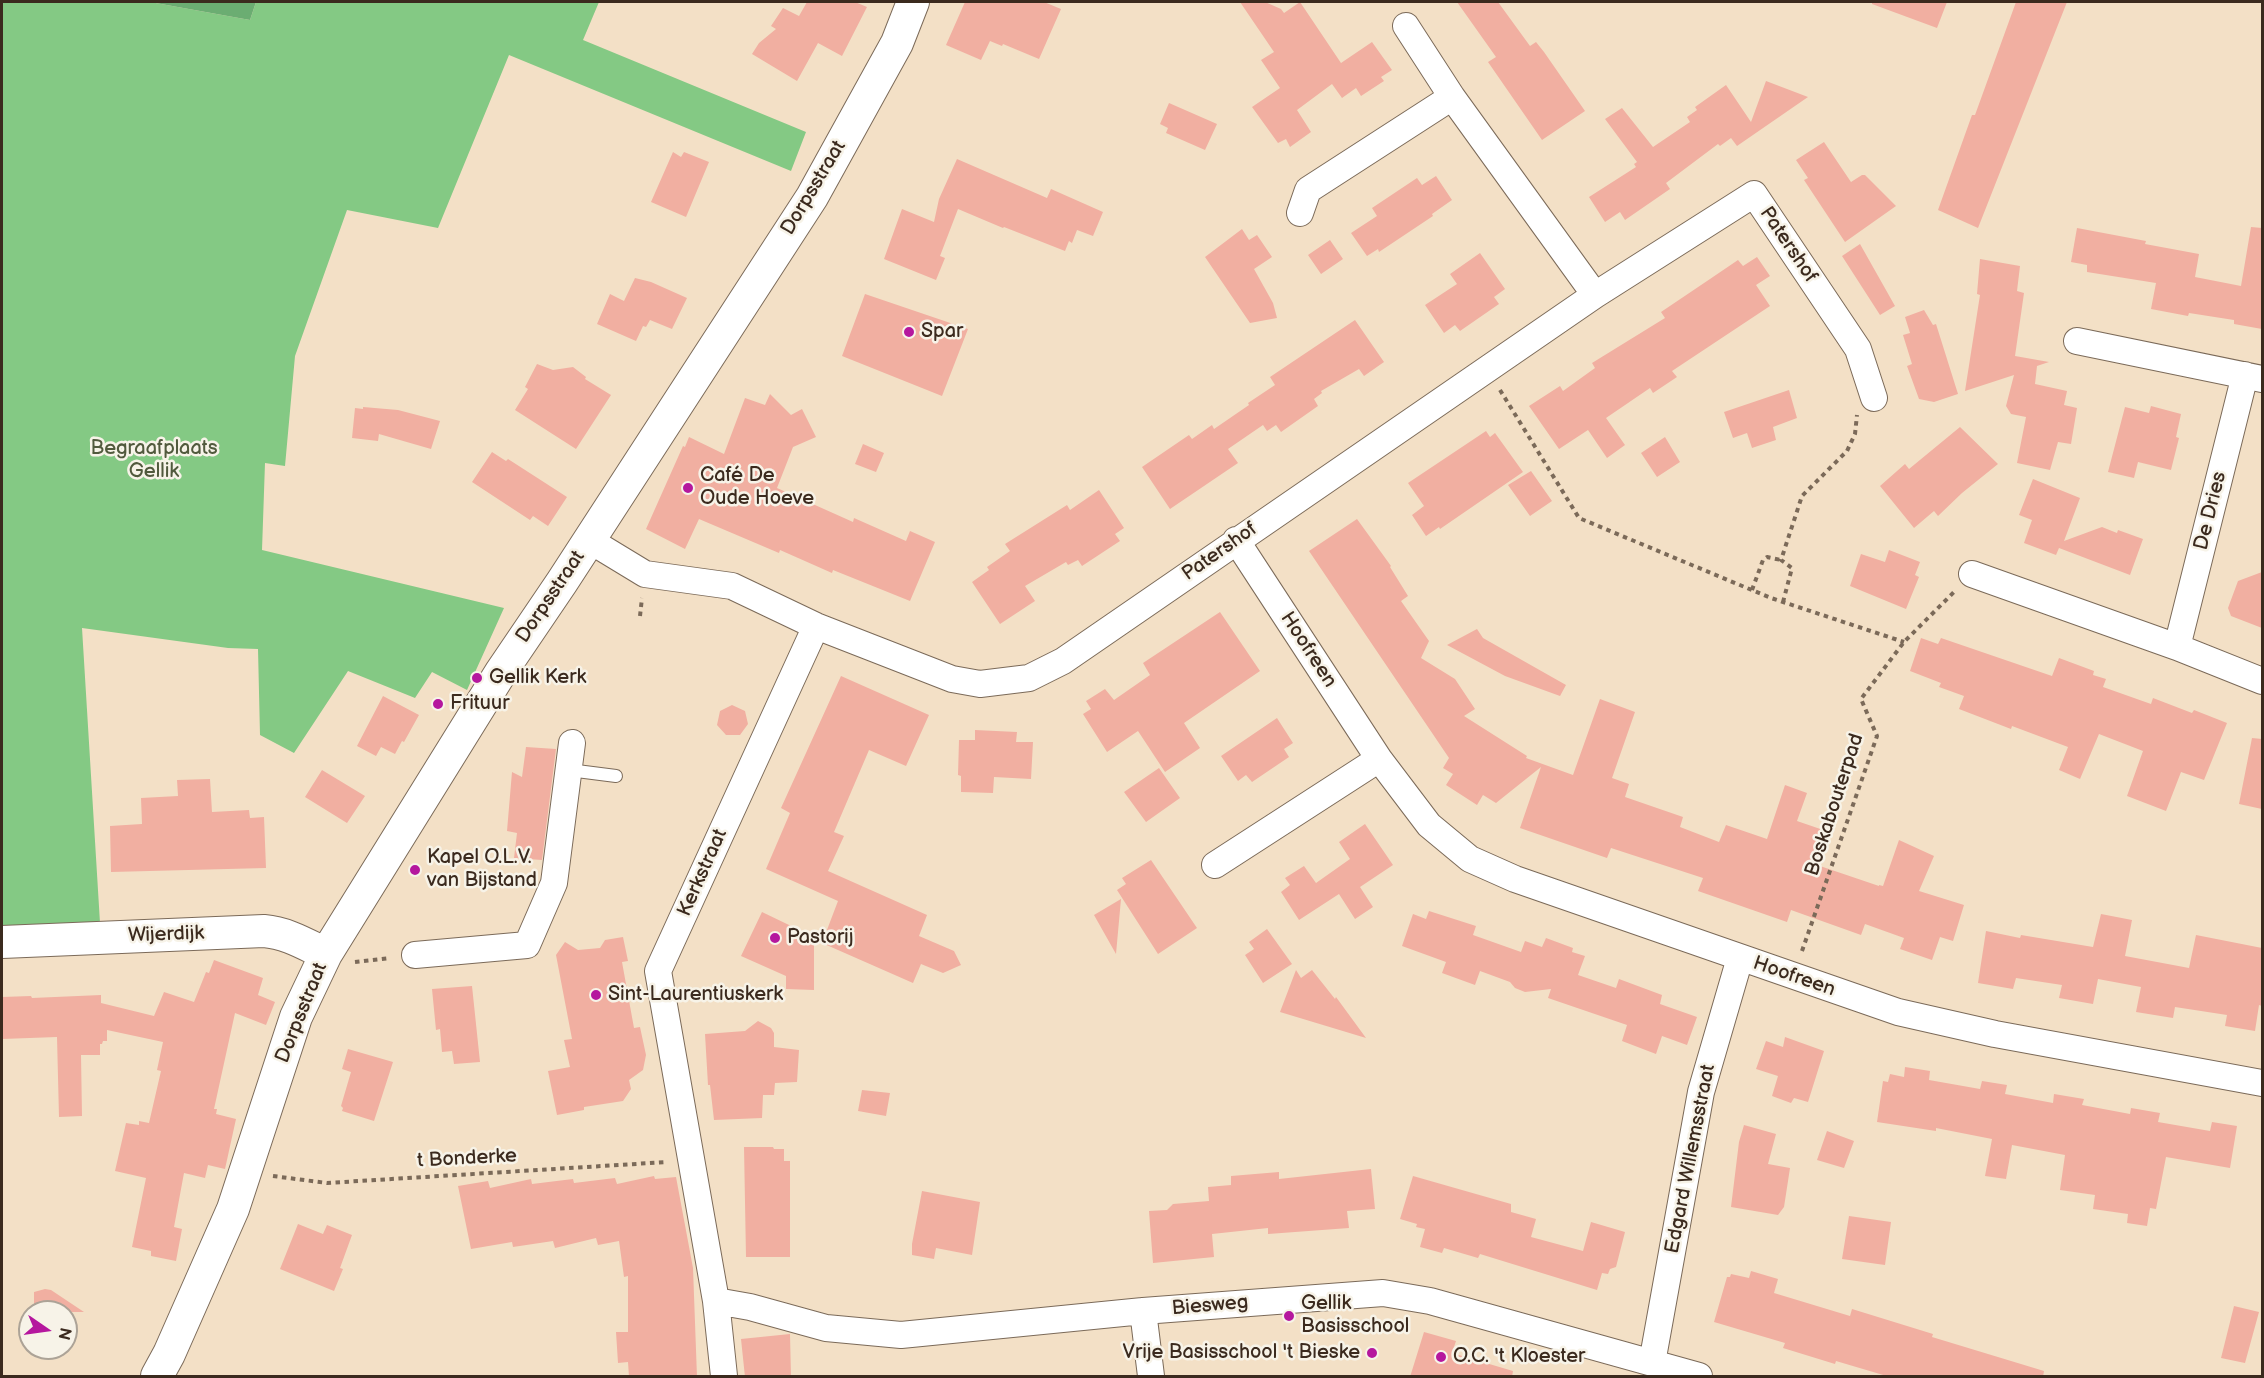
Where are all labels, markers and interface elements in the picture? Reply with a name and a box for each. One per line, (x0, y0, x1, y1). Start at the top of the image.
street label: Dorpsstraat (776, 136, 852, 240)
street label: Patershof (1754, 203, 1822, 287)
place label: Spar (921, 320, 963, 344)
marker: Spar (902, 325, 916, 339)
park label: Begraafplaats Gellik (90, 437, 218, 484)
place label: Café De Oude Hoeve (700, 464, 814, 511)
street label: De Dries (2190, 469, 2232, 553)
marker: Café De Oude Hoeve (681, 481, 695, 495)
street label: Patershof (1178, 517, 1262, 587)
street label: Dorpsstraat (511, 546, 591, 648)
street label: Hoofreen (1275, 608, 1341, 692)
place label: Gellik Kerk (489, 666, 586, 690)
marker: Gellik Kerk (470, 671, 484, 685)
place label: Frituur (450, 692, 509, 716)
marker: Frituur (431, 697, 445, 711)
street label: Boskabouterpad (1801, 731, 1869, 879)
street label: Kerkstraat (673, 826, 733, 920)
place label: Kapel O.L.V. van Bijstand (427, 846, 537, 893)
marker: Kapel O.L.V. van Bijstand (408, 863, 422, 877)
street label: Wijerdijk (128, 922, 204, 948)
place label: Pastorij (787, 926, 854, 950)
marker: Pastorij (768, 931, 782, 945)
street label: Hoofreen (1750, 952, 1838, 1002)
street label: Dorpsstraat (271, 959, 333, 1067)
place label: Sint-Laurentiuskerk (608, 983, 783, 1007)
marker: Sint-Laurentiuskerk (589, 988, 603, 1002)
street label: Edgard Willemsstraat (1661, 1063, 1721, 1255)
street label: t Bonderke (417, 1144, 517, 1174)
street label: Biesweg (1171, 1291, 1249, 1321)
place label: Gellik Basisschool (1301, 1292, 1409, 1339)
north arrow (18, 1300, 78, 1360)
marker: Gellik Basisschool (1282, 1309, 1296, 1323)
text: N (53, 1326, 75, 1342)
place label: Vrije Basisschool 't Bieske (1123, 1341, 1360, 1365)
place label: O.C. 't Kloester (1453, 1345, 1585, 1369)
marker: Vrije Basisschool 't Bieske (1365, 1346, 1379, 1360)
marker: O.C. 't Kloester (1434, 1350, 1448, 1364)

